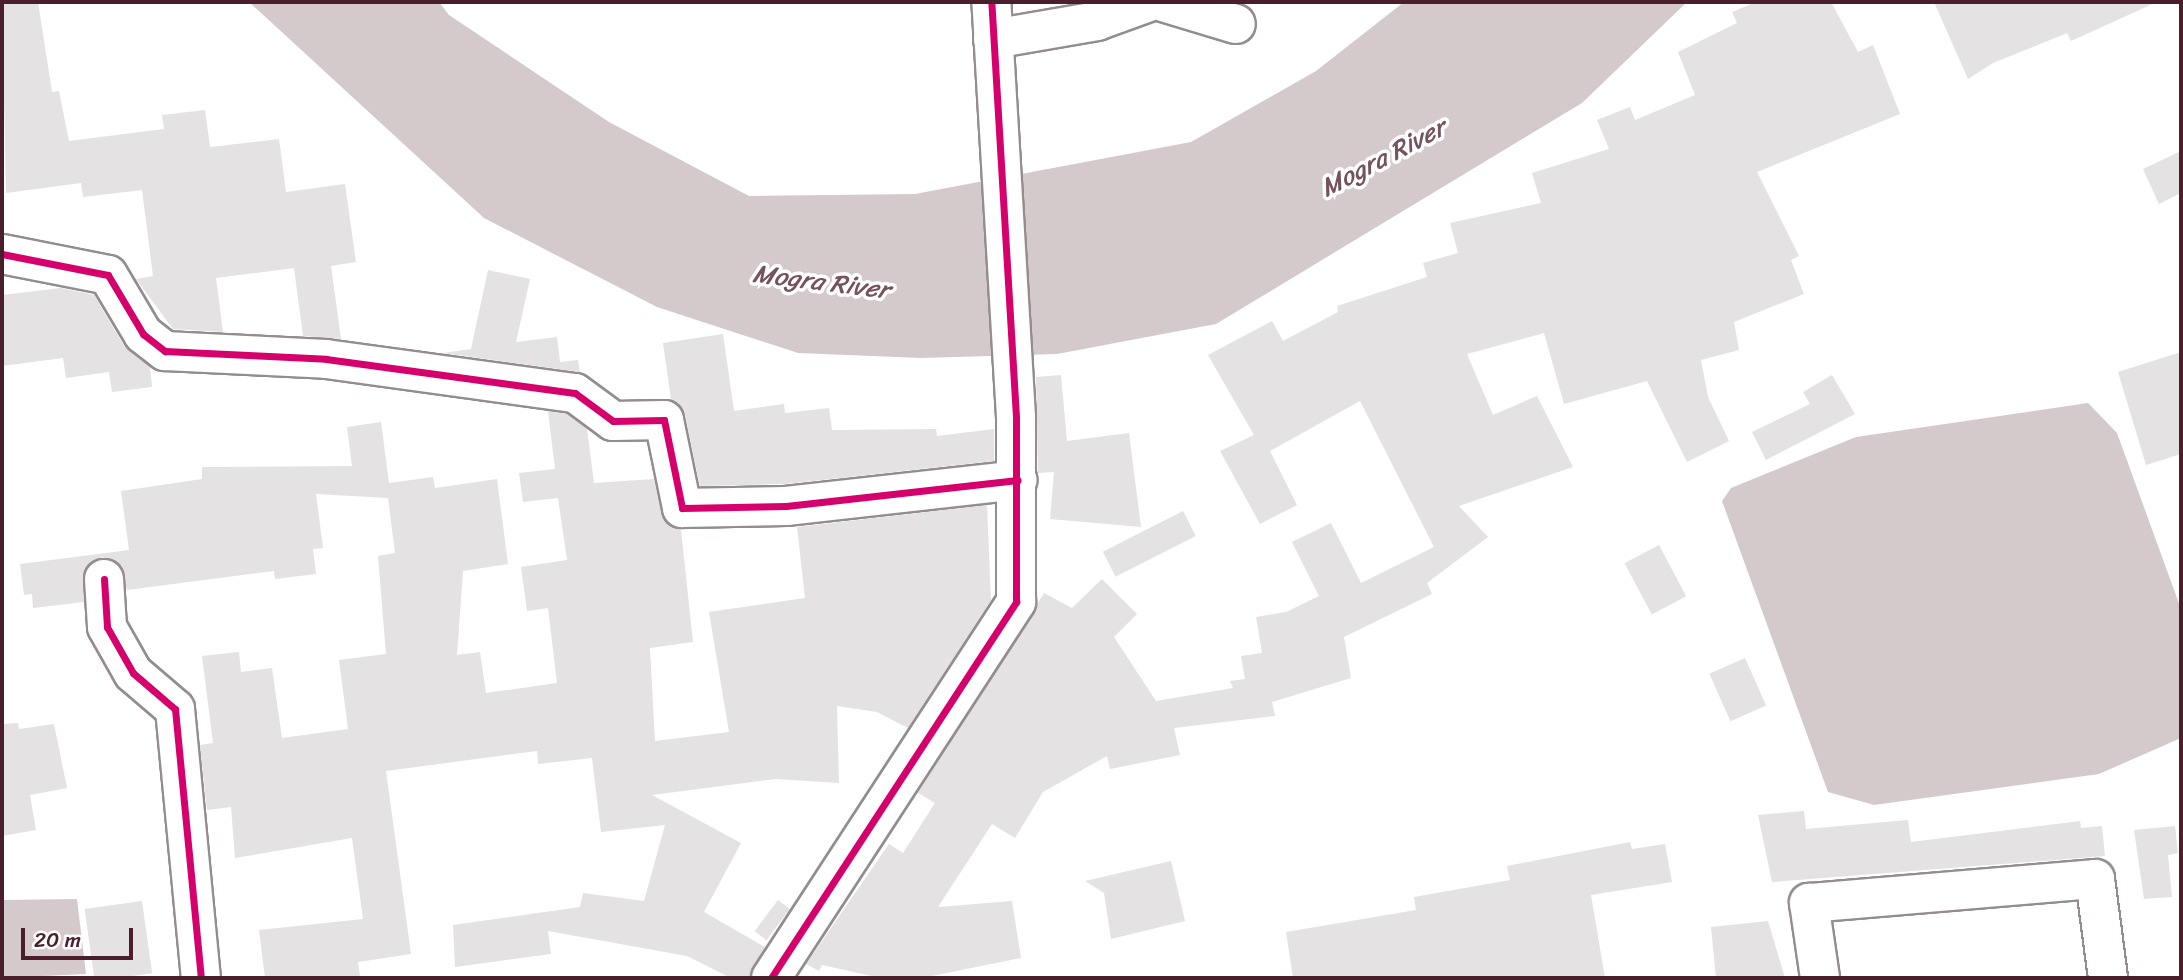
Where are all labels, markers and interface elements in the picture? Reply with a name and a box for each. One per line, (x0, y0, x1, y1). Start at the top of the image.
water label: Mogra River (1315, 112, 1451, 204)
water label: Mogra River (751, 258, 891, 306)
scale bar (24, 914, 136, 958)
text: 20 m (34, 921, 81, 959)

